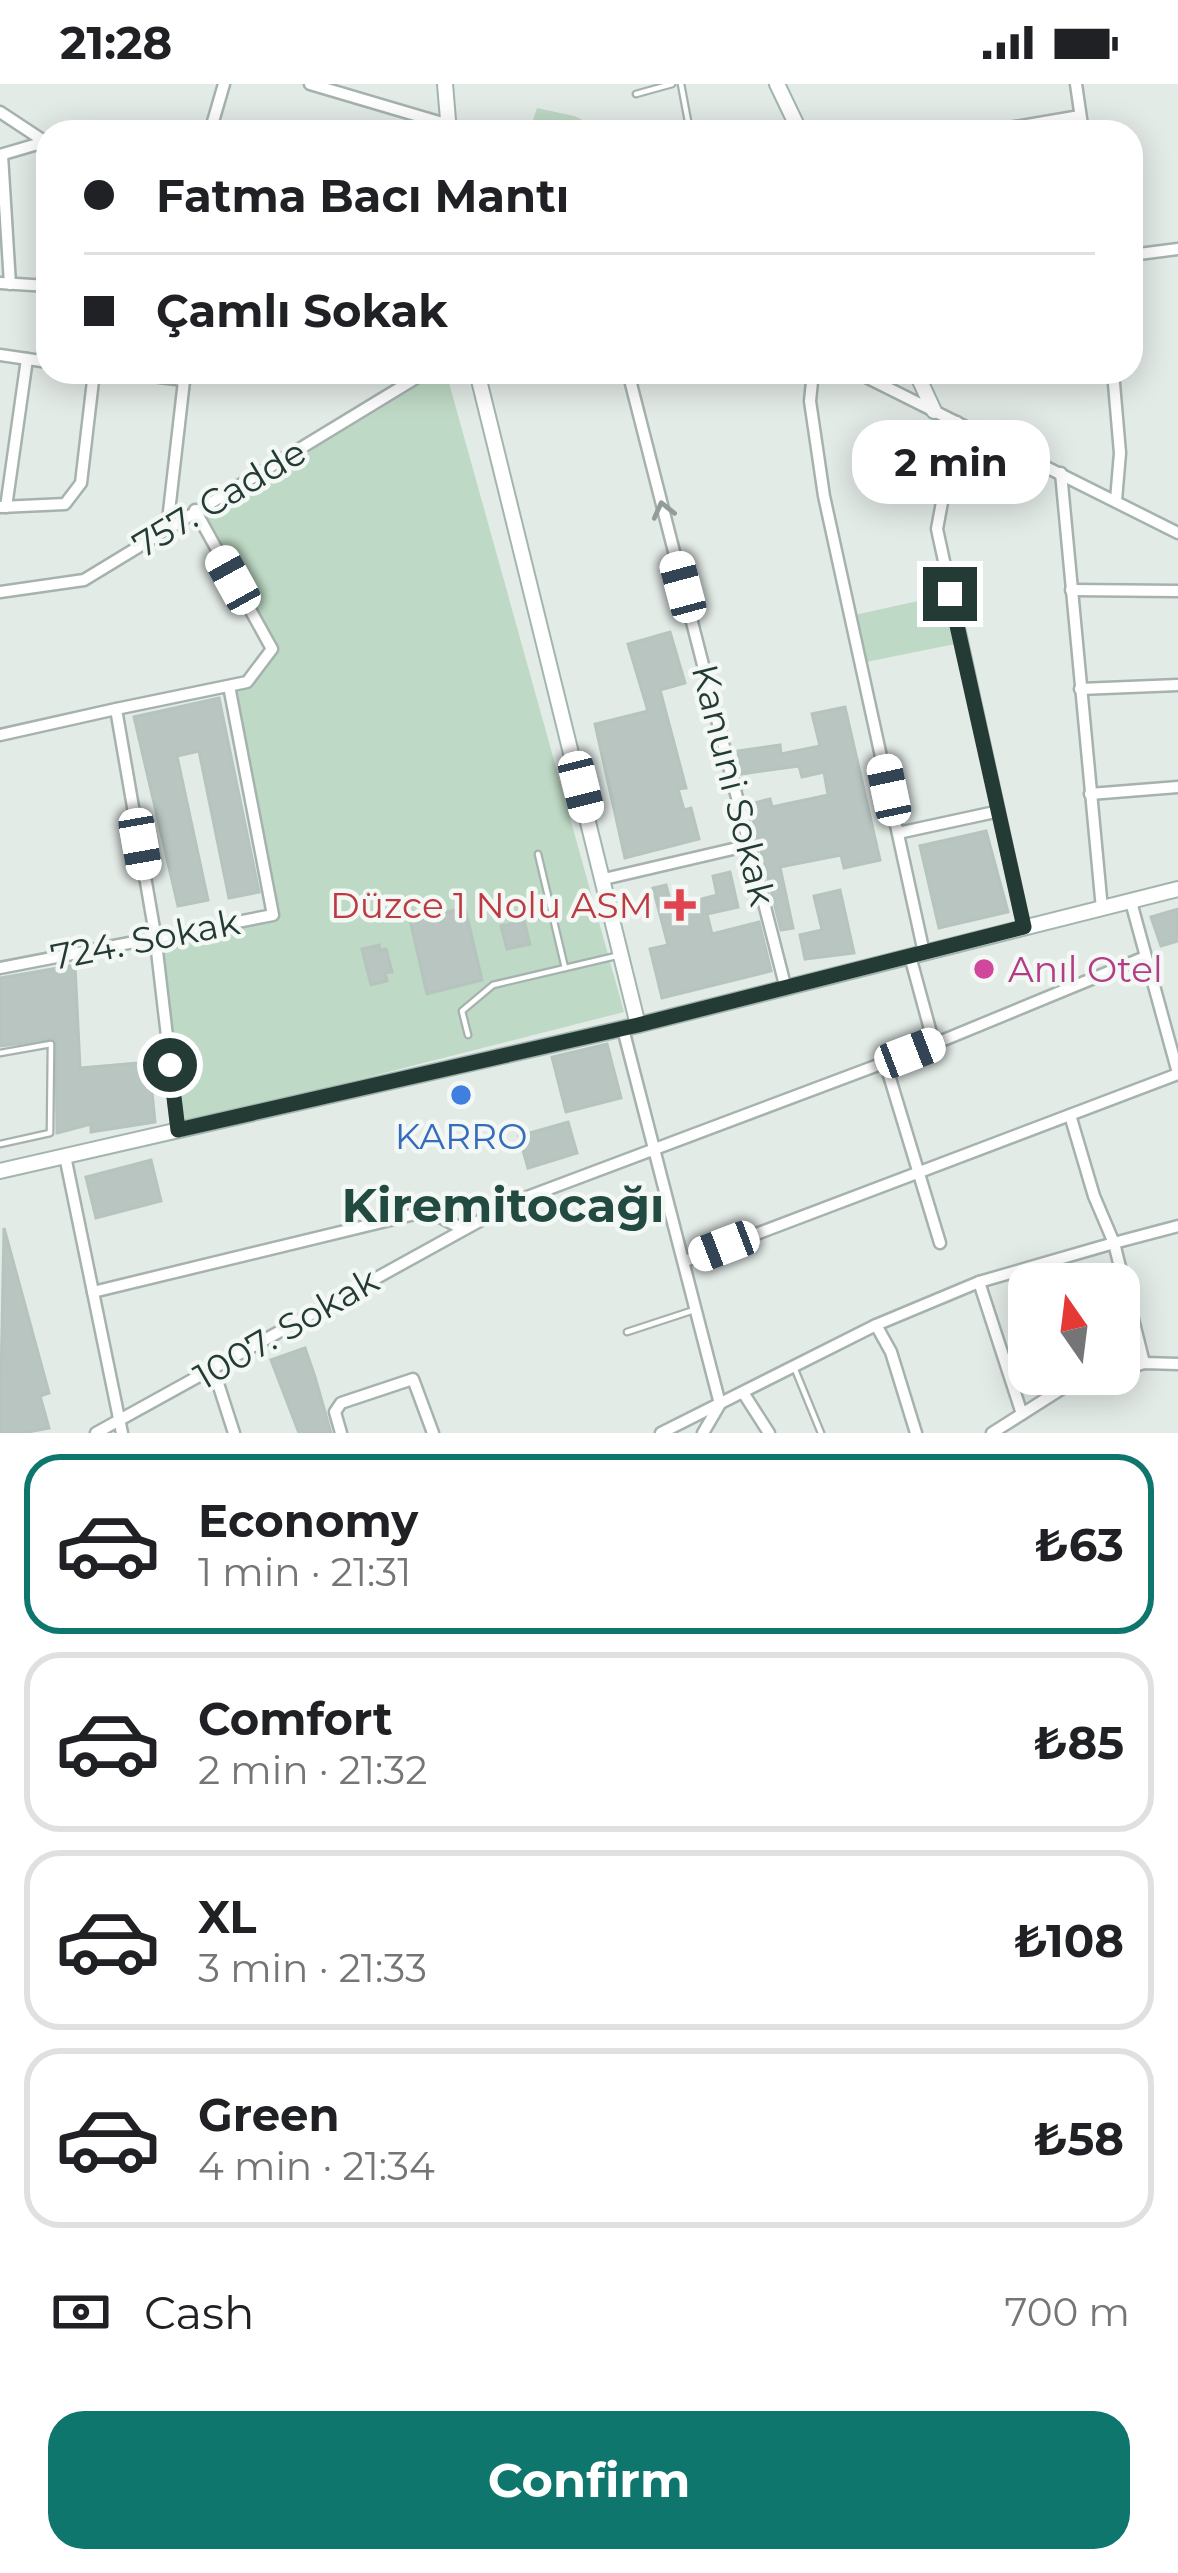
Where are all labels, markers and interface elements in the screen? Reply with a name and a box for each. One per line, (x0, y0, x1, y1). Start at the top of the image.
text: 21:28 (60, 15, 172, 70)
text: Fatma Bacı Mantı (156, 168, 569, 223)
text: Çamlı Sokak (156, 283, 448, 338)
callout: 2 min (851, 420, 1049, 504)
street label: 757. Cadde (125, 429, 313, 567)
text: 2 min (894, 438, 1008, 486)
one-way arrow (653, 500, 678, 520)
car (200, 540, 266, 620)
car (656, 548, 710, 626)
route end (923, 567, 977, 621)
street label: Kanuni Sokak (683, 660, 785, 911)
car (555, 748, 607, 826)
car (864, 751, 914, 829)
car (116, 805, 164, 883)
place label: Düzce 1 Nolu ASM (330, 883, 653, 927)
marker: Düzce 1 Nolu ASM (664, 889, 696, 921)
street label: 724. Sokak (47, 899, 243, 979)
place label: Anıl Otel (1008, 947, 1163, 991)
marker: Anıl Otel (971, 956, 997, 982)
car (870, 1023, 950, 1083)
route start (143, 1038, 197, 1092)
marker: KARRO (448, 1082, 474, 1108)
place label: KARRO (395, 1114, 527, 1158)
district label: Kiremitocağı (341, 1176, 665, 1234)
car (684, 1216, 764, 1276)
street label: 1007. Sokak (186, 1257, 386, 1398)
north arrow (1008, 1263, 1140, 1395)
map controls (1008, 1263, 1140, 1395)
icon: car (54, 1490, 162, 1598)
text: Economy (198, 1493, 418, 1548)
text: ₺63 (1035, 1517, 1124, 1572)
text: 1 min · 21:31 (198, 1548, 411, 1596)
icon: car (54, 1688, 162, 1796)
text: Comfort (198, 1691, 393, 1746)
text: ₺85 (1034, 1715, 1124, 1770)
text: 2 min · 21:32 (198, 1746, 427, 1794)
icon: car (54, 1886, 162, 1994)
text: XL (198, 1889, 256, 1944)
text: ₺108 (1014, 1913, 1124, 1968)
text: 3 min · 21:33 (198, 1944, 427, 1992)
icon: car (54, 2084, 162, 2192)
text: Green (198, 2087, 340, 2142)
text: ₺58 (1034, 2111, 1124, 2166)
text: 4 min · 21:34 (198, 2142, 435, 2190)
icon: cash (48, 2279, 114, 2345)
text: Cash (144, 2285, 255, 2340)
text: 700 m (1005, 2288, 1130, 2336)
button: Confirm (48, 2411, 1130, 2549)

